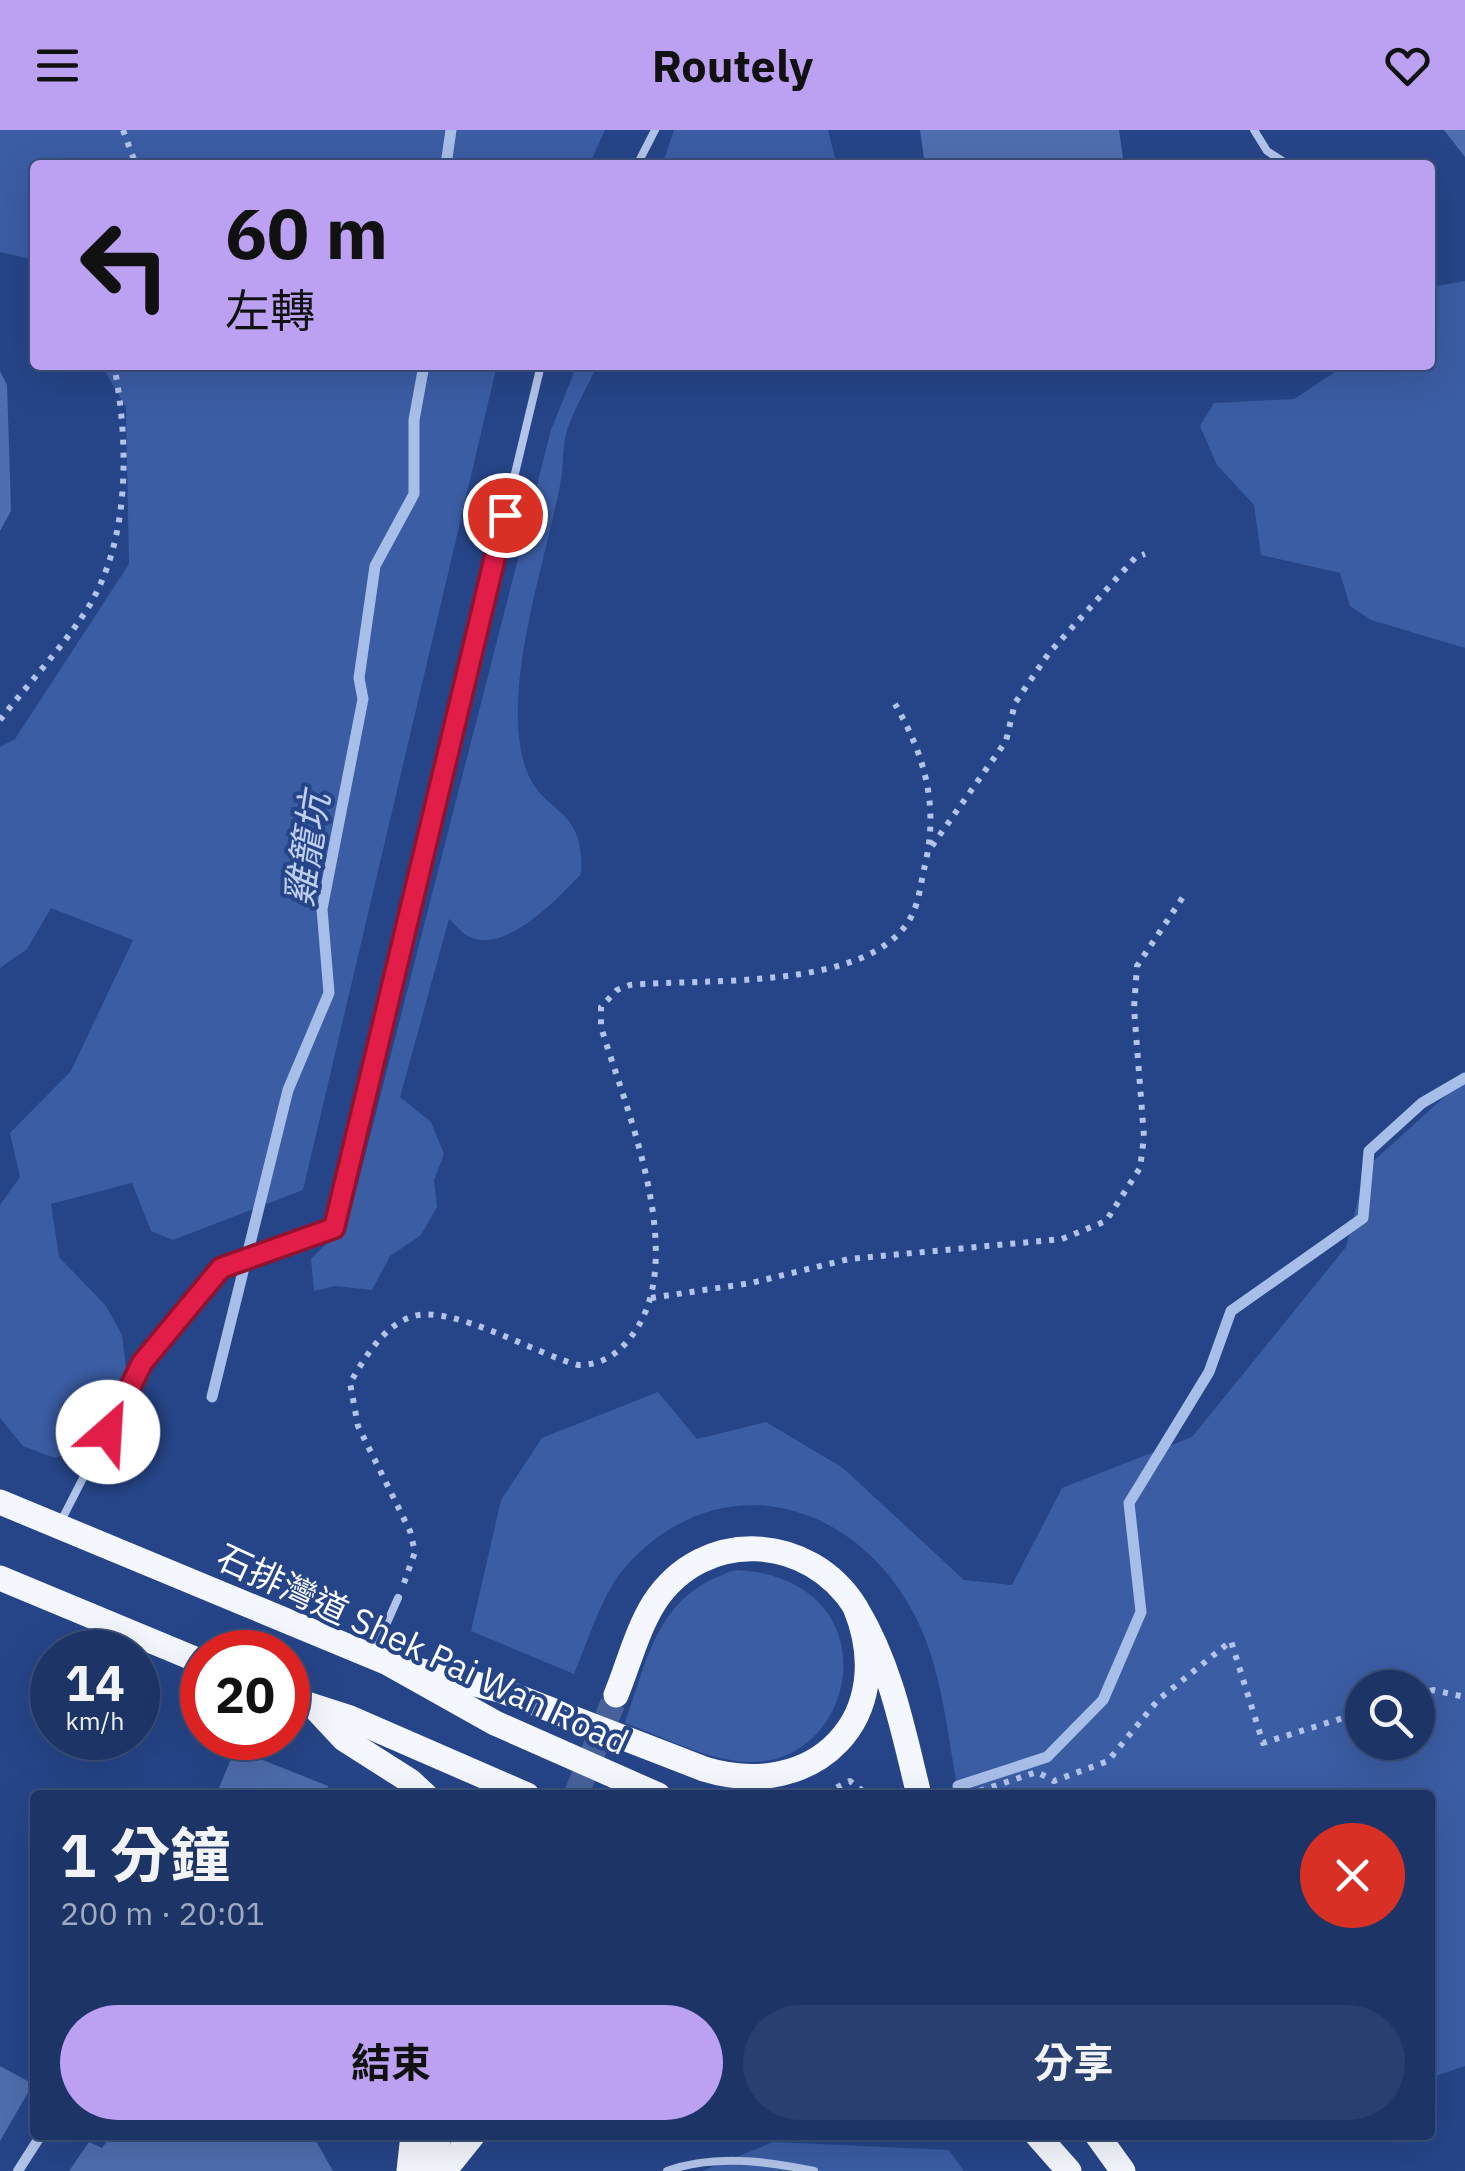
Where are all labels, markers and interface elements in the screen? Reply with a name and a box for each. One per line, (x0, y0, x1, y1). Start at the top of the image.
text: Routely (652, 36, 813, 94)
icon: menu (30, 38, 85, 93)
icon: heart (1380, 38, 1435, 93)
text: 60 m (225, 187, 388, 278)
icon: left (60, 200, 190, 330)
text: 左轉 (225, 281, 315, 339)
pin (463, 473, 548, 558)
icon: arrive (478, 488, 533, 543)
water label: 雞籠坑 (273, 784, 340, 909)
position arrow (56, 1380, 160, 1484)
street label: 石排灣道 Shek Pai Wan Road (210, 1533, 636, 1765)
speed limit sign: 20 (180, 1630, 310, 1760)
text: 14 (65, 1650, 125, 1715)
map controls (1345, 1670, 1435, 1760)
button: search (1345, 1670, 1435, 1760)
text: km/h (66, 1704, 124, 1737)
text: 1 分鐘 (60, 1815, 230, 1894)
button: close (1300, 1823, 1405, 1928)
text: 200 m · 20:01 (60, 1892, 265, 1934)
button: 結束 (60, 2005, 723, 2120)
button: 分享 (743, 2005, 1405, 2120)

